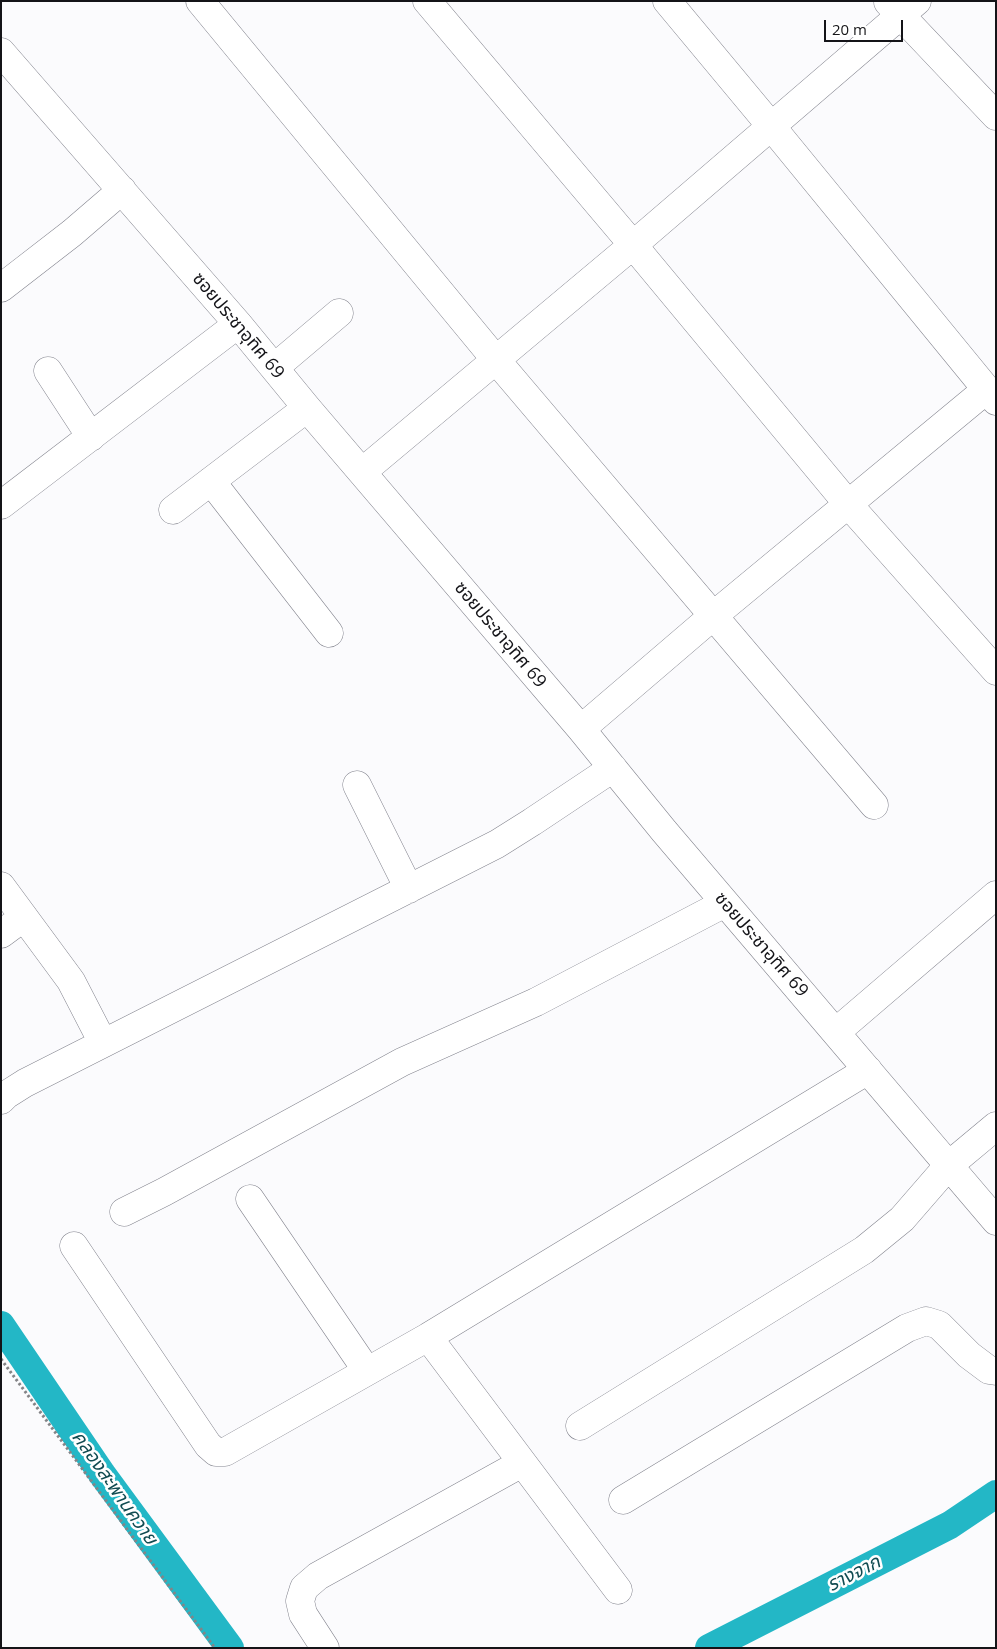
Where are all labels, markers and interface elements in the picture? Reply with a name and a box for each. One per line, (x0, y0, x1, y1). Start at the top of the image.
scale bar (827, 10, 906, 42)
text: 20 m (832, 19, 867, 39)
street label: ซอยประชาอุทิศ 69 (187, 269, 289, 383)
street label: ซอยประชาอุทิศ 69 (449, 578, 551, 692)
street label: ซอยประชาอุทิศ 69 (710, 888, 812, 1002)
water label: คลองสะพานควาย (66, 1427, 162, 1549)
water label: รางจาก (824, 1551, 884, 1597)

